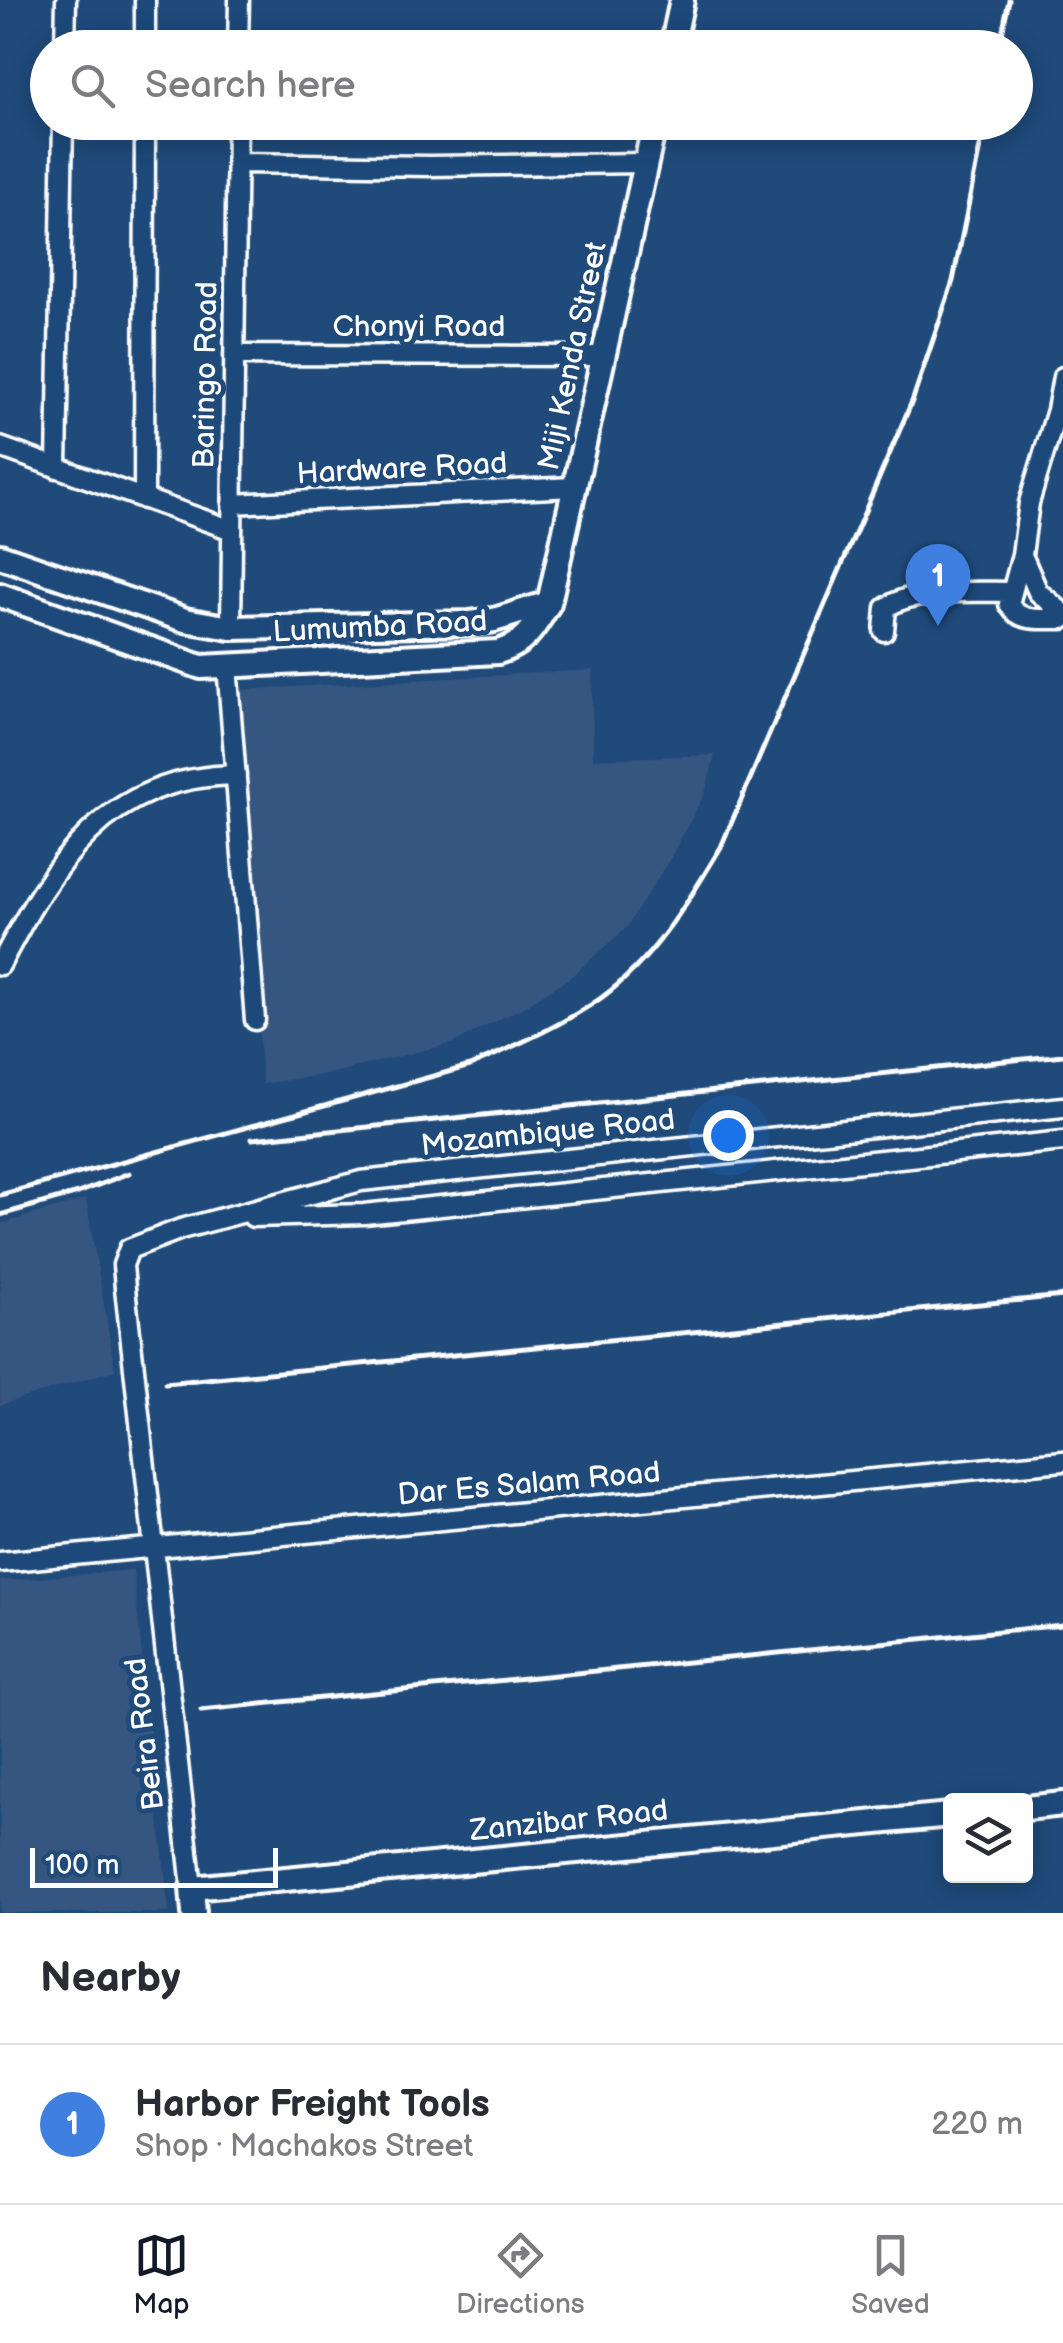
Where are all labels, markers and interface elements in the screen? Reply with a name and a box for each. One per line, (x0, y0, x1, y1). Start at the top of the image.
search box (30, 30, 1033, 140)
icon: search (65, 58, 120, 113)
text: Search here (145, 63, 356, 108)
street label: Miji Kenda Street (531, 238, 615, 474)
street label: Baringo Road (186, 281, 226, 469)
street label: Chonyi Road (332, 309, 506, 345)
street label: Hardware Road (296, 446, 508, 492)
pin: 1 (906, 544, 970, 626)
street label: Lumumba Road (272, 603, 488, 651)
street label: Mozambique Road (419, 1102, 677, 1164)
your location (703, 1110, 754, 1161)
street label: Dar Es Salam Road (396, 1455, 662, 1513)
street label: Beira Road (118, 1656, 172, 1812)
street label: Zanzibar Road (467, 1793, 670, 1849)
map controls (943, 1793, 1033, 1883)
button: layers (943, 1793, 1033, 1883)
scale bar (30, 1843, 278, 1888)
text: 100 m (45, 1849, 119, 1882)
text: Nearby (40, 1953, 180, 2004)
text: Harbor Freight Tools (135, 2082, 490, 2127)
text: 1 (66, 2105, 79, 2144)
text: 220 m (931, 2105, 1023, 2144)
text: Shop · Machakos Street (135, 2127, 473, 2166)
tab: Map (133, 2228, 190, 2321)
tab: Directions (456, 2228, 585, 2321)
tab: Saved (851, 2228, 930, 2321)

